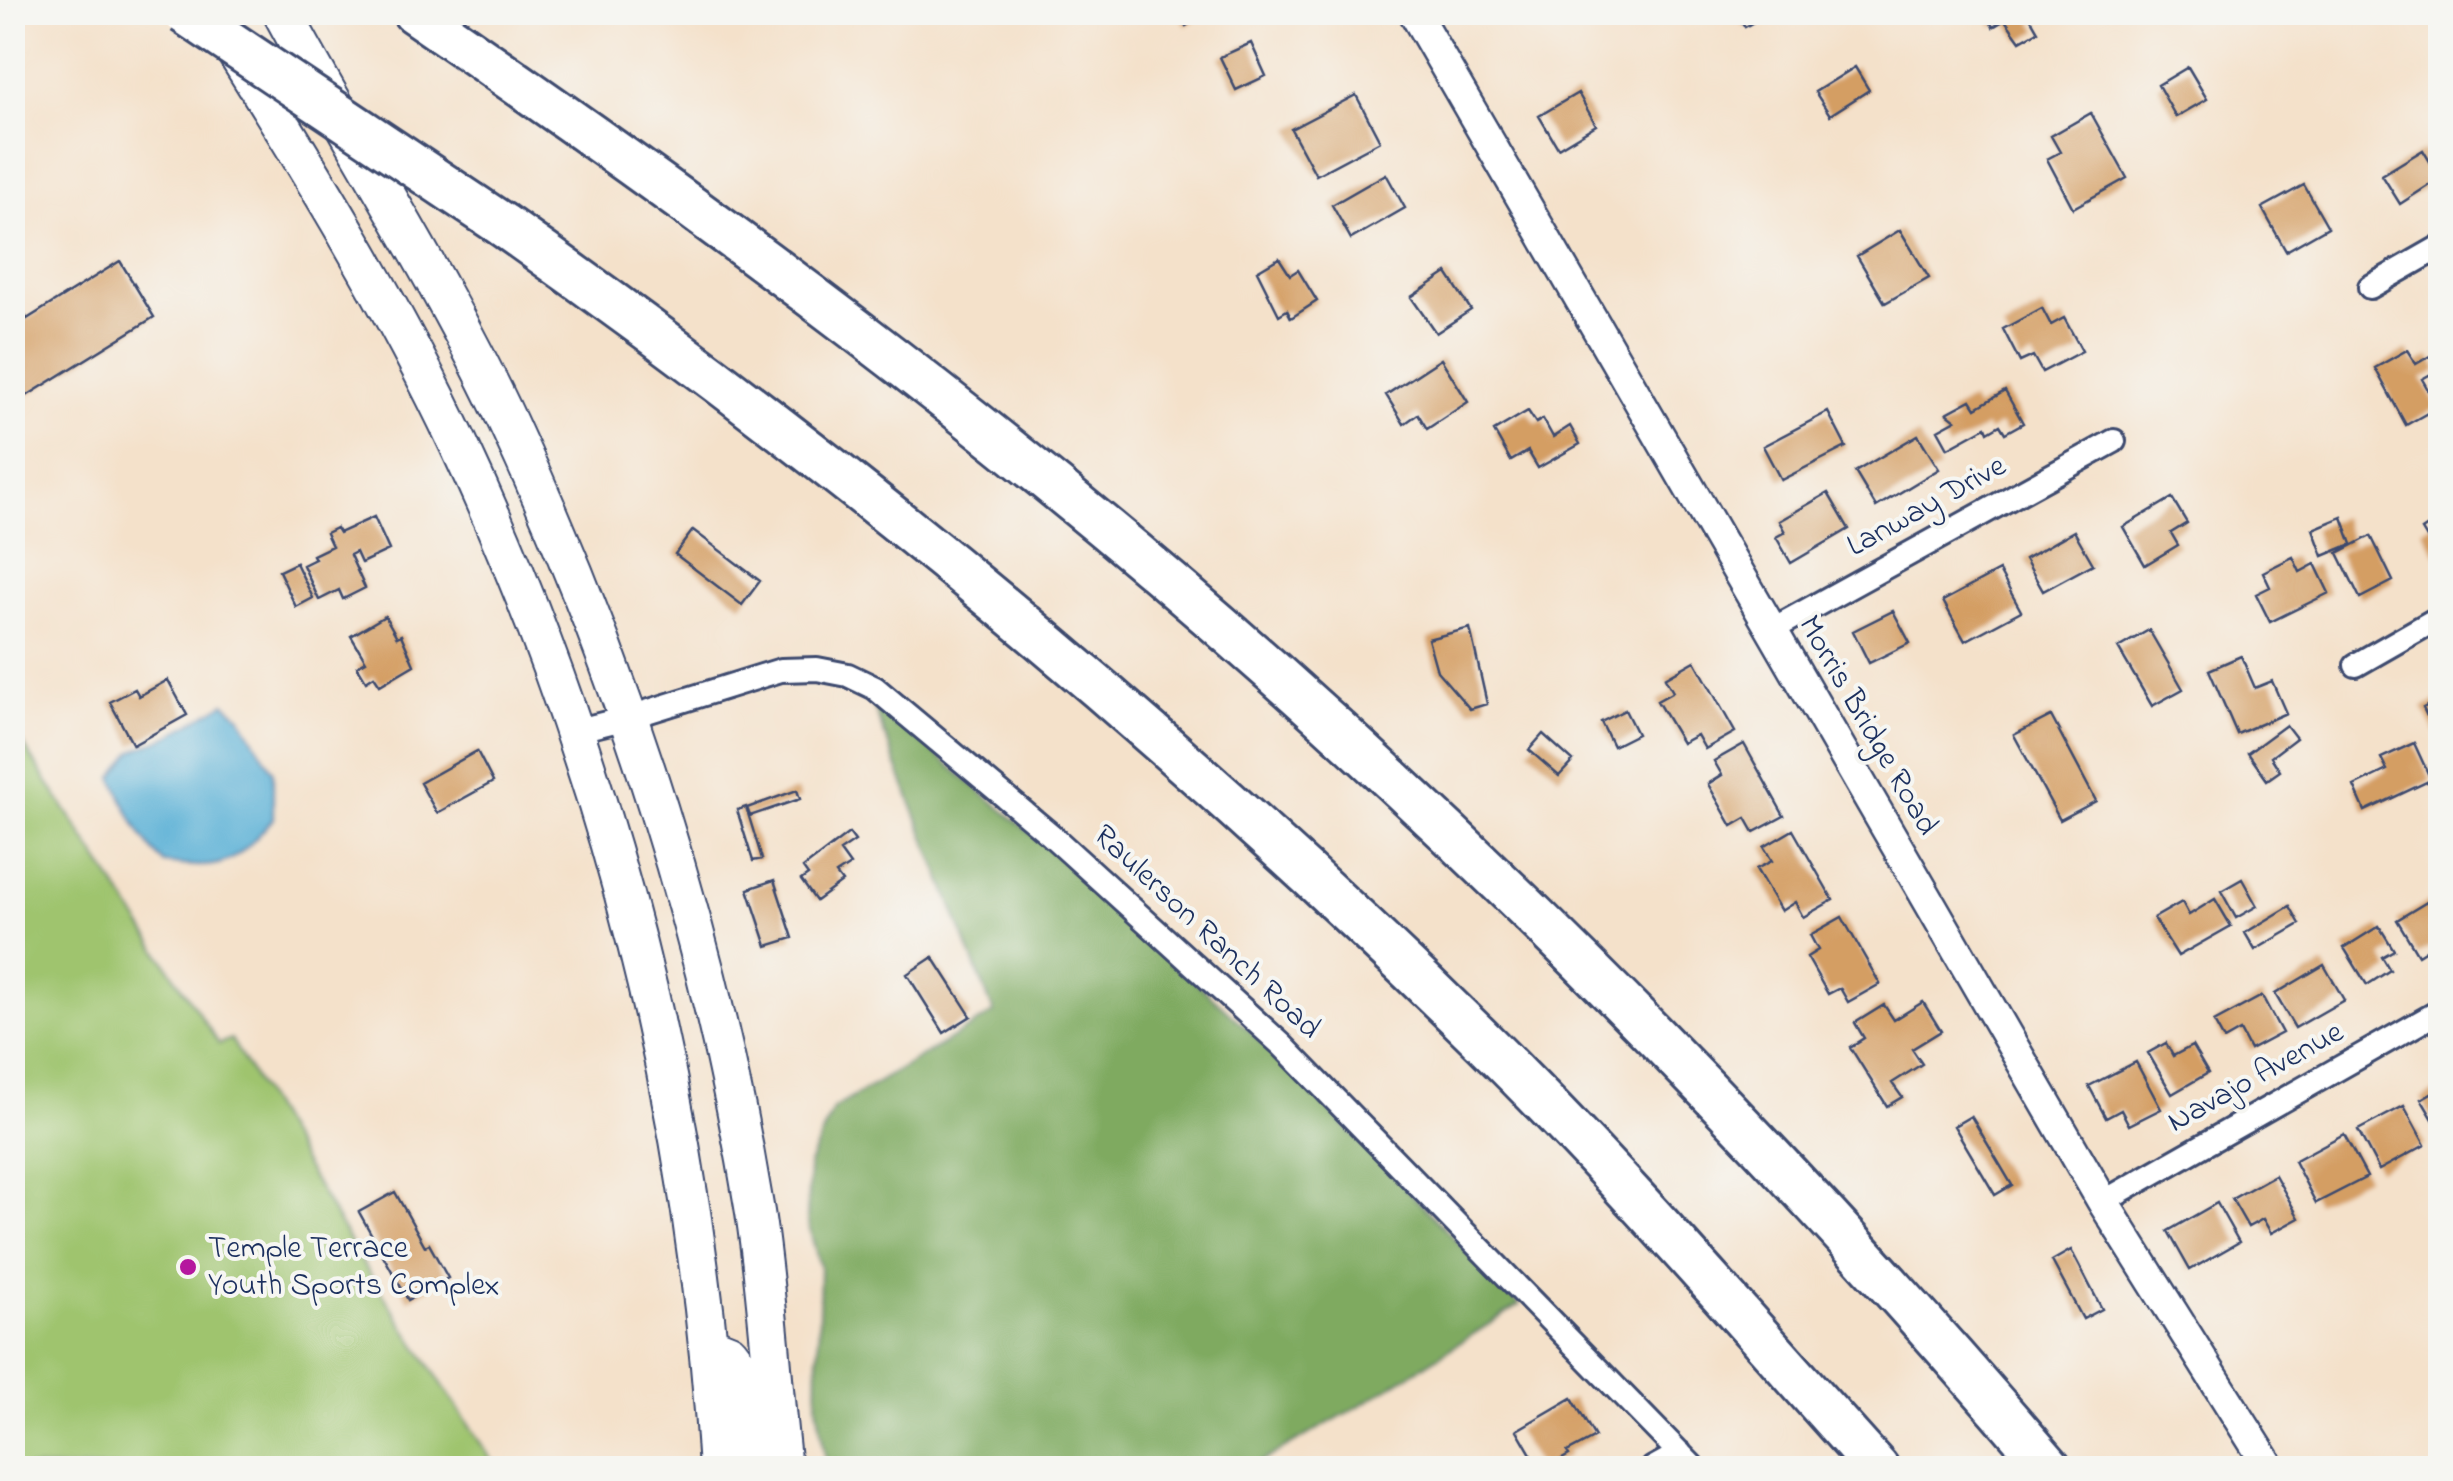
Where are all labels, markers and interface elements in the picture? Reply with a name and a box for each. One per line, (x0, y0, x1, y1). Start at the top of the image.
street label: Lanway Drive (1839, 444, 2016, 570)
street label: Morris Bridge Road (1785, 607, 1949, 845)
street label: Raulerson Ranch Road (1081, 814, 1331, 1052)
street label: Navajo Avenue (2159, 1010, 2353, 1146)
place label: Temple Terrace Youth Sports Complex (208, 1226, 500, 1310)
marker: Temple Terrace Youth Sports Complex (177, 1256, 199, 1278)

